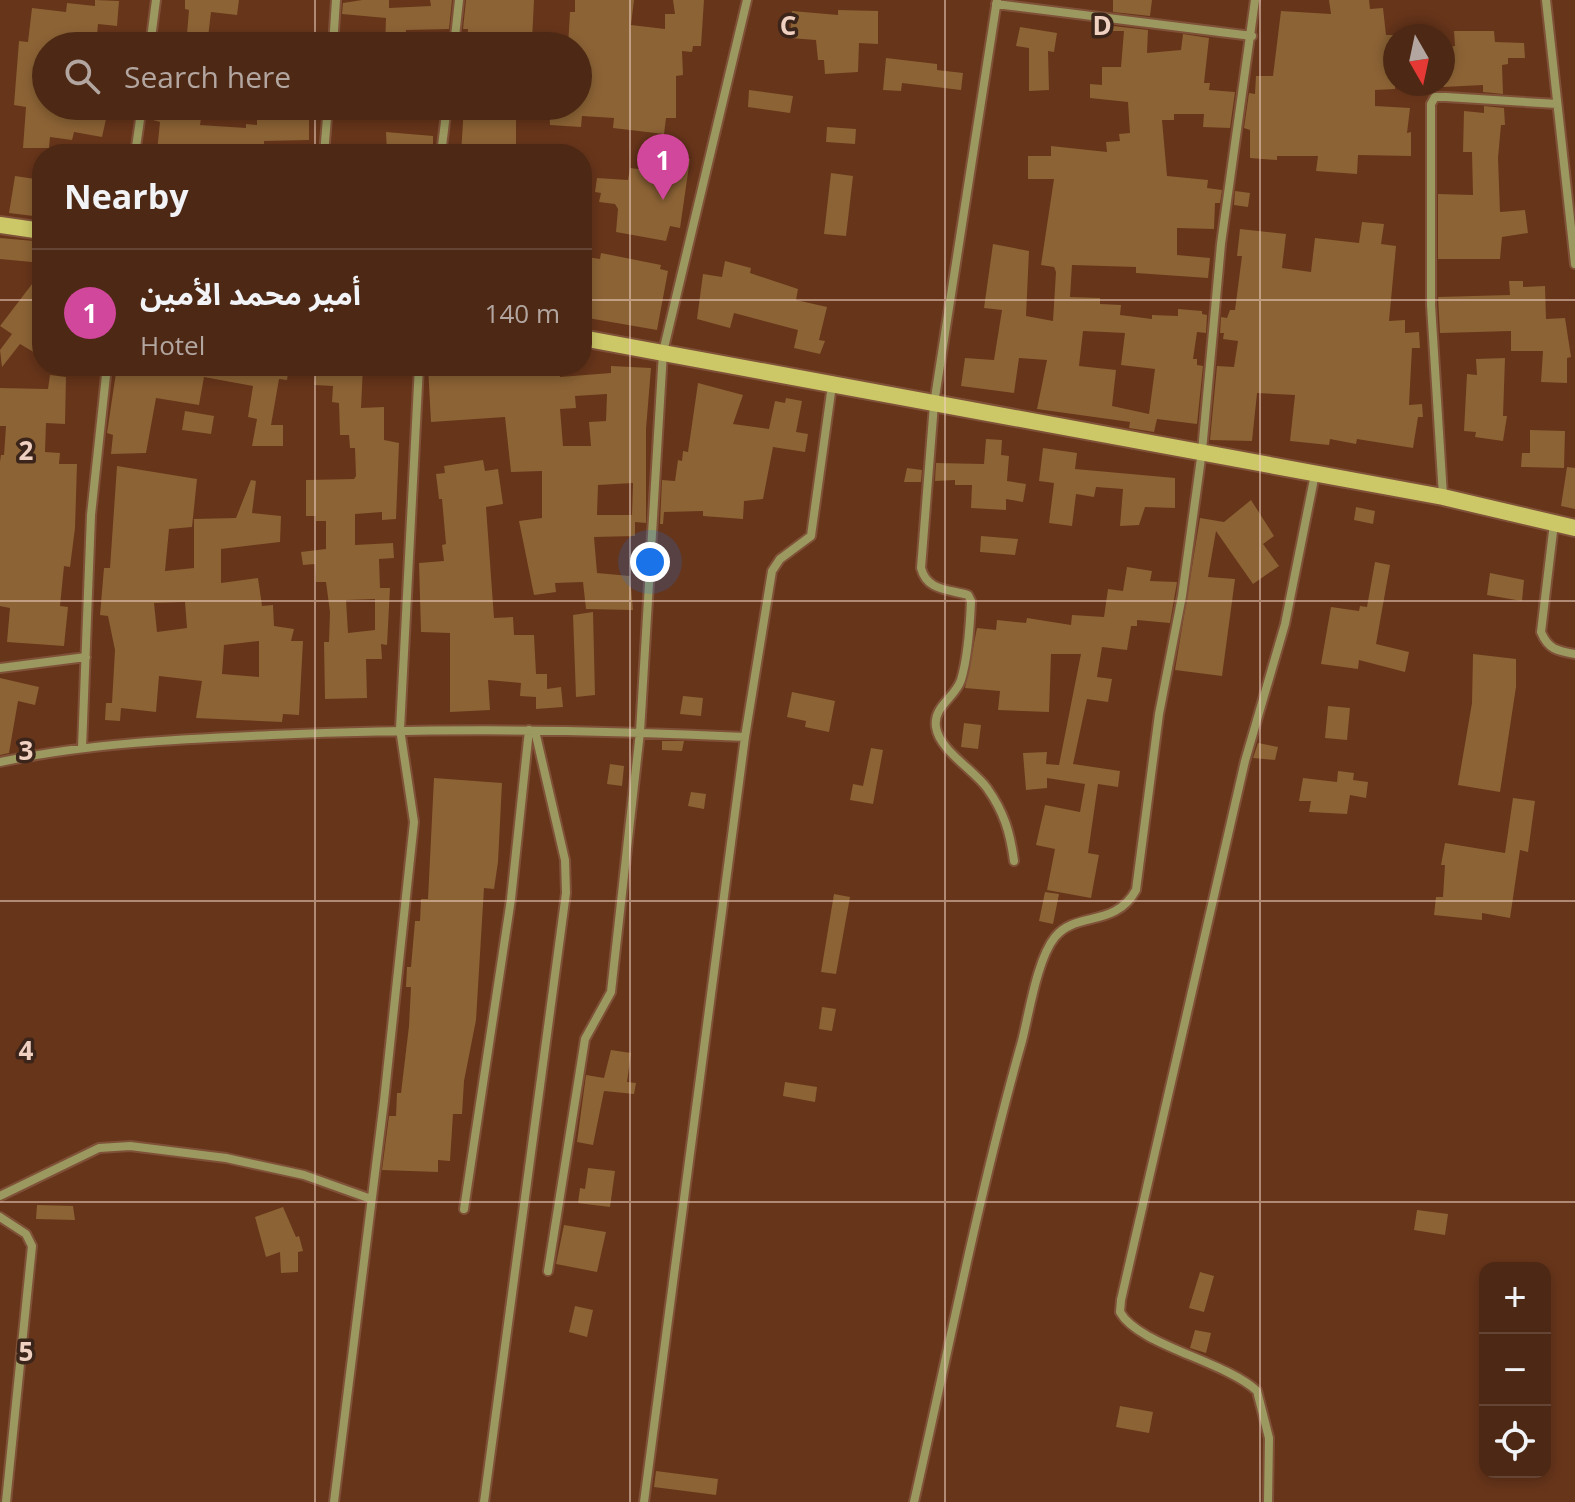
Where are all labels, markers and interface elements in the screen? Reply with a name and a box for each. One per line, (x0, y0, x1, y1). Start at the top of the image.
text: C (780, 7, 796, 43)
text: D (1092, 7, 1112, 43)
north arrow (1383, 24, 1455, 96)
search box (32, 32, 592, 120)
icon: search (60, 54, 104, 98)
text: Search here (124, 56, 291, 97)
pin: 1 (637, 134, 689, 200)
text: Nearby (64, 173, 189, 219)
text: أمير محمد الأمين (140, 273, 361, 314)
text: 1 (83, 295, 97, 331)
text: 140 m (485, 295, 560, 331)
text: Hotel (140, 327, 205, 363)
text: 2 (19, 432, 34, 468)
your location (630, 542, 670, 582)
text: 3 (19, 732, 33, 768)
text: 4 (19, 1032, 34, 1068)
map controls (1479, 1262, 1551, 1478)
button: + (1479, 1262, 1551, 1334)
text: 5 (19, 1333, 33, 1369)
button: − (1479, 1334, 1551, 1406)
button: locate (1479, 1406, 1551, 1478)

